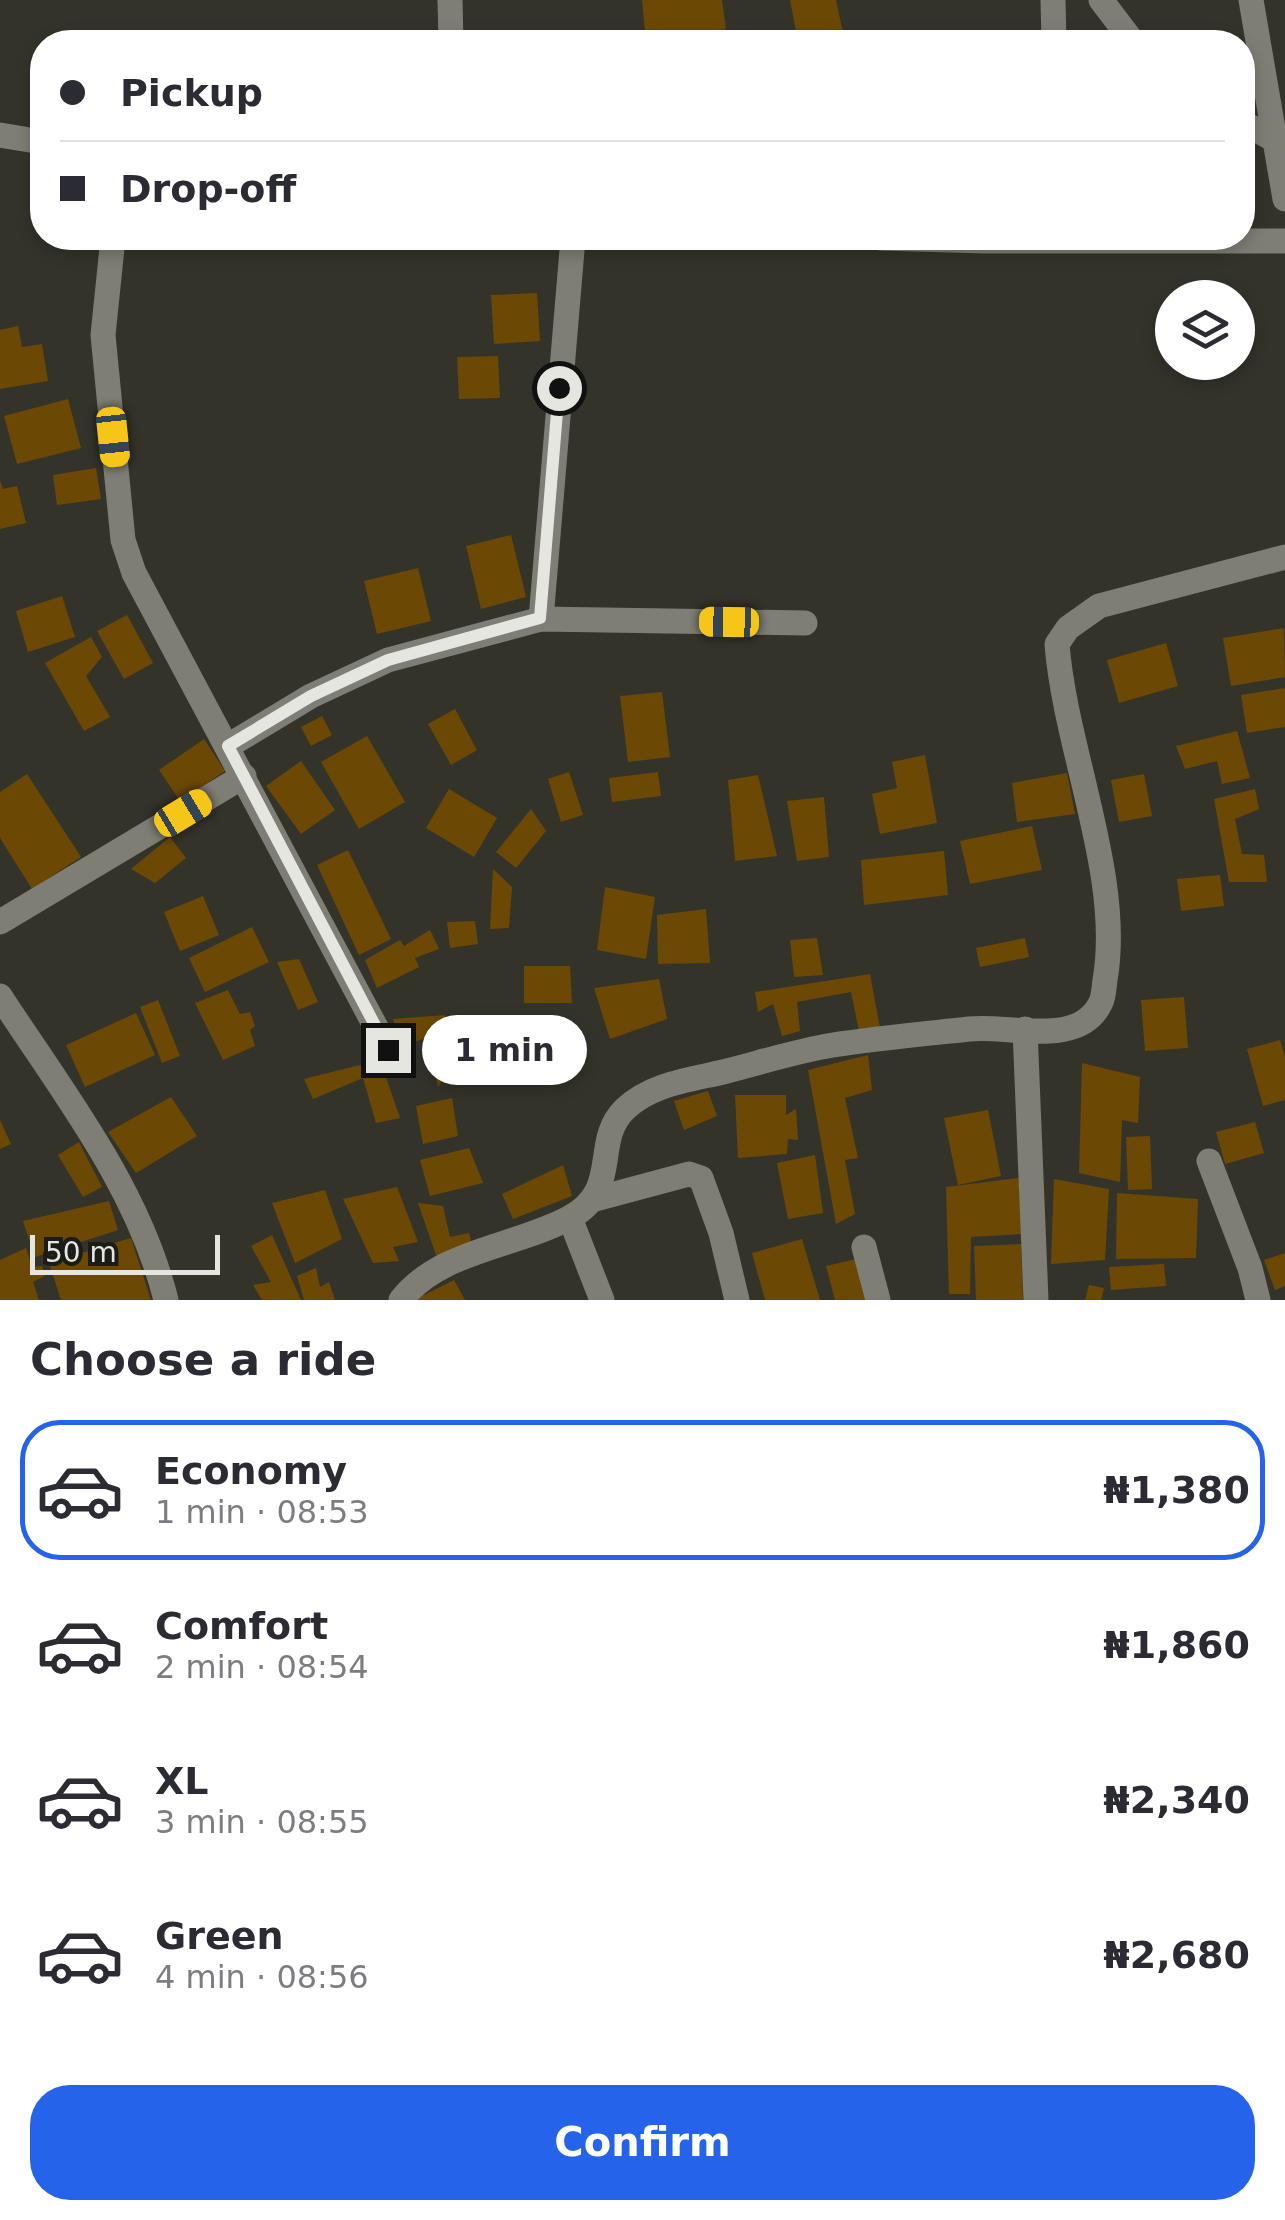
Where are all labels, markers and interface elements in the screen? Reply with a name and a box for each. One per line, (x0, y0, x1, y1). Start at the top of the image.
text: Pickup (120, 71, 263, 115)
text: Drop-off (120, 167, 296, 211)
map controls (1155, 280, 1255, 380)
button: layers (1155, 280, 1255, 380)
route start (537, 366, 582, 411)
car (95, 406, 131, 468)
car (699, 606, 759, 638)
car (150, 785, 216, 841)
callout: 1 min (423, 1015, 588, 1085)
route end (366, 1028, 411, 1073)
text: 1 min (454, 1031, 555, 1069)
scale bar (30, 1230, 220, 1274)
text: 50 m (45, 1236, 117, 1269)
text: Choose a ride (30, 1333, 376, 1386)
icon: car (35, 1445, 125, 1535)
text: Economy (155, 1449, 347, 1493)
text: ₦1,380 (1103, 1468, 1250, 1512)
text: 1 min · 08:53 (155, 1493, 369, 1531)
icon: car (35, 1600, 125, 1690)
text: Comfort (155, 1604, 328, 1648)
text: ₦1,860 (1103, 1623, 1250, 1667)
text: 2 min · 08:54 (155, 1648, 369, 1686)
icon: car (35, 1755, 125, 1845)
text: XL (155, 1759, 209, 1803)
text: ₦2,340 (1103, 1778, 1250, 1822)
text: 3 min · 08:55 (155, 1803, 369, 1841)
icon: car (35, 1910, 125, 2000)
text: Green (155, 1914, 284, 1958)
text: ₦2,680 (1103, 1933, 1250, 1977)
text: 4 min · 08:56 (155, 1958, 369, 1996)
button: Confirm (30, 2085, 1255, 2200)

